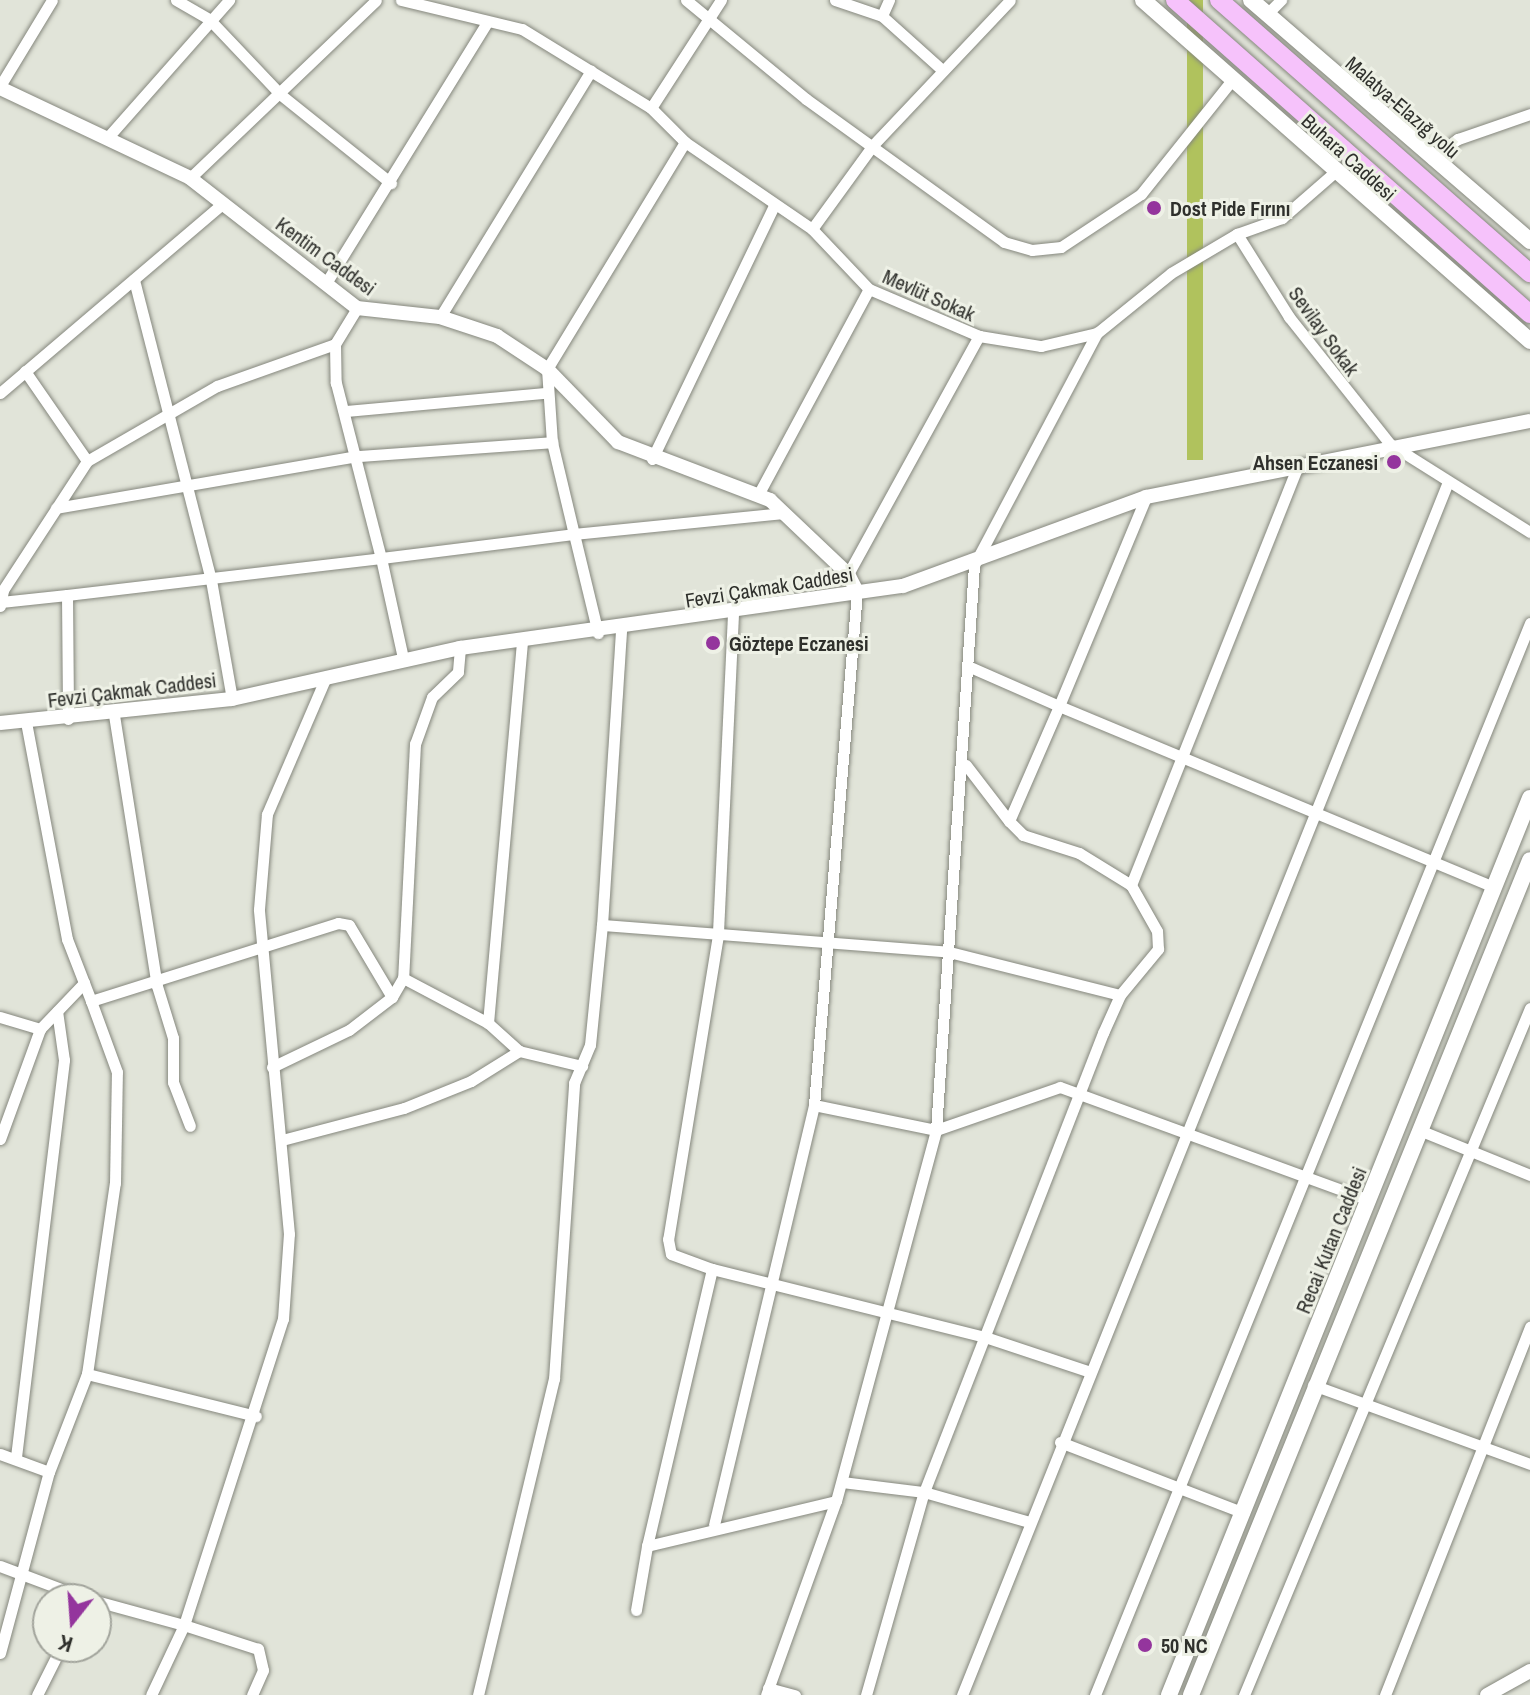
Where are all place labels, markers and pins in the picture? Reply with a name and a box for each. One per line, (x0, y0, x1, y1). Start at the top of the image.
place label: Dost Pide Fırını (1170, 196, 1290, 220)
marker: Dost Pide Fırını (1145, 199, 1163, 217)
place label: Ahsen Eczanesi (1253, 450, 1378, 474)
marker: Ahsen Eczanesi (1385, 453, 1403, 471)
place label: Göztepe Eczanesi (729, 631, 868, 655)
marker: Göztepe Eczanesi (704, 634, 722, 652)
place label: 50 NC (1161, 1633, 1207, 1657)
marker: 50 NC (1136, 1636, 1154, 1654)

